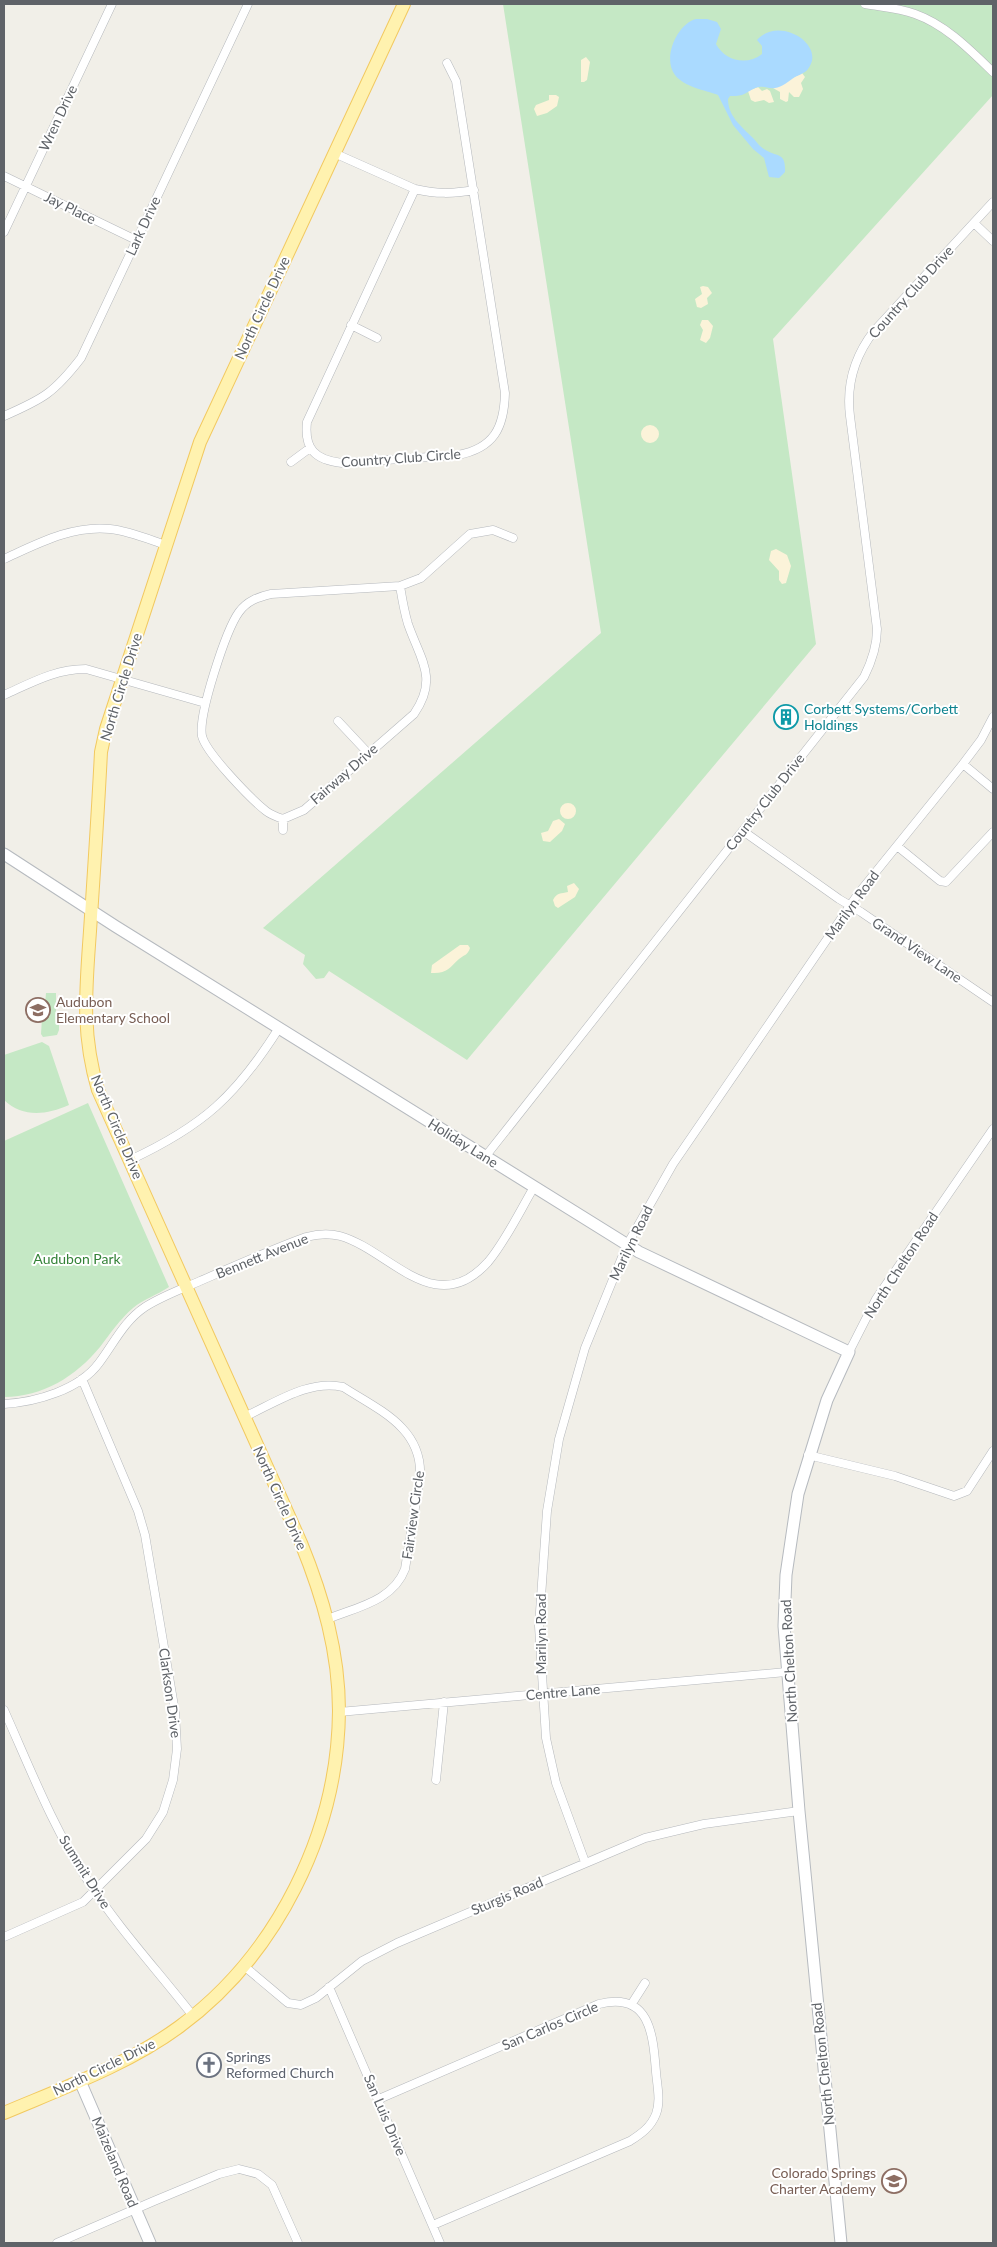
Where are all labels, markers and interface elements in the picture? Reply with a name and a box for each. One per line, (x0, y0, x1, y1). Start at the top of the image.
street label: Wren Drive (35, 82, 80, 153)
street label: Jay Place (42, 188, 99, 227)
street label: Lark Drive (121, 193, 164, 258)
street label: Country Club Drive (865, 242, 957, 341)
street label: North Circle Drive (230, 254, 293, 362)
street label: Country Club Circle (341, 445, 461, 470)
street label: North Circle Drive (96, 631, 145, 743)
place label: Corbett Systems/Corbett Holdings (804, 700, 959, 733)
building icon: Corbett Systems/Corbett Holdings (773, 704, 799, 730)
street label: Fairway Drive (306, 740, 381, 808)
street label: Country Club Drive (721, 750, 808, 854)
street label: Marilyn Road (821, 867, 882, 943)
street label: Grand View Lane (869, 913, 965, 986)
place label: Audubon Elementary School (56, 993, 170, 1026)
school or university icon: Audubon Elementary School (25, 997, 51, 1023)
street label: North Circle Drive (88, 1072, 147, 1182)
street label: Holiday Lane (425, 1114, 501, 1171)
street label: Marilyn Road (605, 1203, 656, 1283)
street label: North Chelton Road (860, 1208, 941, 1321)
street label: Bennett Avenue (213, 1229, 311, 1282)
park label: Audubon Park (33, 1250, 122, 1267)
street label: North Circle Drive (250, 1443, 311, 1552)
street label: Fairview Circle (398, 1469, 427, 1560)
street label: Marilyn Road (532, 1593, 549, 1675)
street label: North Chelton Road (777, 1599, 800, 1723)
street label: Clarkson Drive (156, 1647, 185, 1739)
street label: Centre Lane (525, 1680, 601, 1703)
street label: Summit Drive (56, 1832, 115, 1912)
street label: Sturgis Road (468, 1873, 545, 1918)
street label: San Carlos Circle (499, 1998, 601, 2053)
street label: North Chelton Road (808, 2002, 837, 2126)
street label: North Circle Drive (50, 2034, 158, 2099)
place label: Springs Reformed Church (226, 2048, 334, 2081)
church icon: Springs Reformed Church (196, 2052, 222, 2078)
street label: San Luis Drive (361, 2072, 410, 2158)
street label: Maizeland Road (89, 2114, 142, 2210)
place label: Colorado Springs Charter Academy (770, 2164, 877, 2197)
school or university icon: Colorado Springs Charter Academy (881, 2168, 907, 2194)

